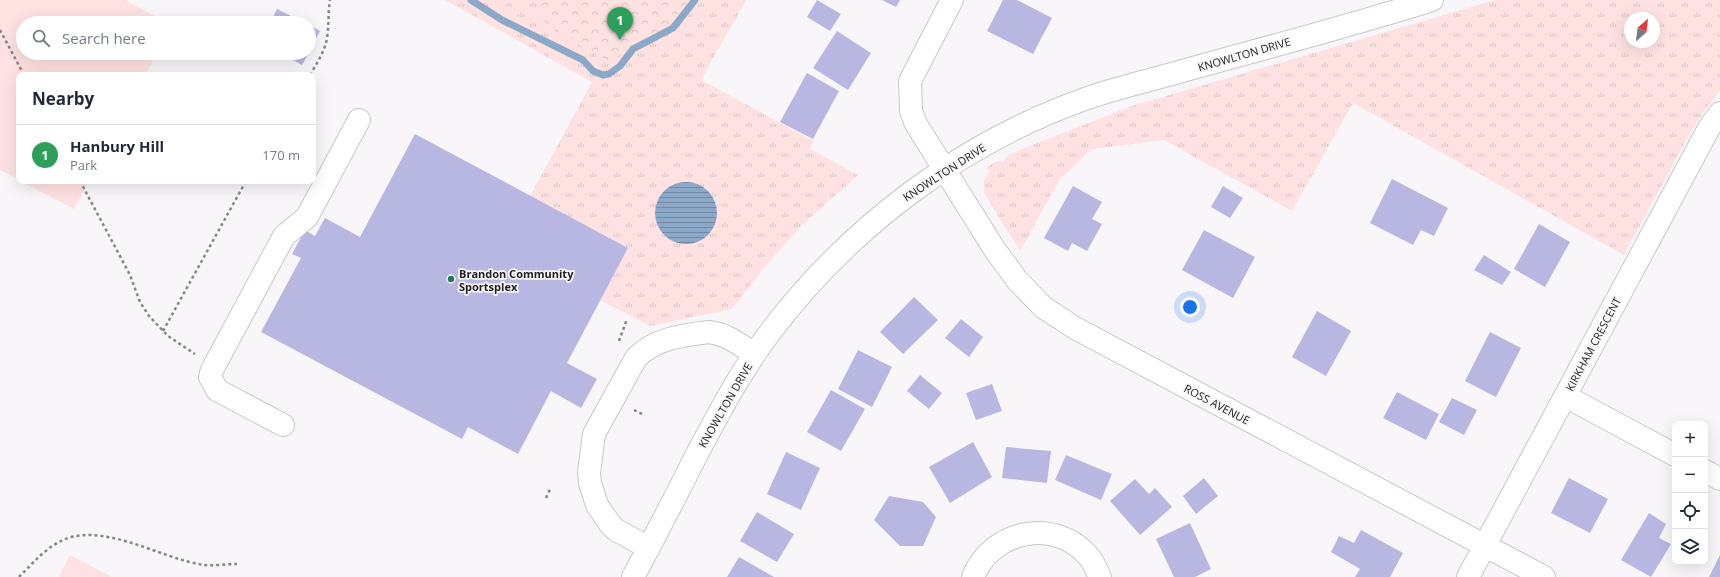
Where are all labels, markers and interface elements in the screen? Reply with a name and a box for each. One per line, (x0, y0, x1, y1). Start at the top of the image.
pin: 1 (607, 7, 633, 40)
north arrow (1624, 12, 1660, 48)
search box (16, 16, 316, 60)
icon: search (30, 27, 52, 49)
text: Search here (62, 28, 146, 48)
street label: KNOWLTON DRIVE (1196, 34, 1292, 74)
text: Nearby (32, 87, 94, 110)
text: Hanbury Hill (70, 136, 164, 156)
street label: KNOWLTON DRIVE (900, 140, 988, 204)
text: 1 (41, 146, 49, 164)
text: 170 m (262, 146, 300, 164)
text: Park (70, 156, 97, 174)
place label: Brandon Community Sportsplex (459, 266, 574, 294)
marker: Brandon Community Sportsplex (446, 274, 456, 284)
street label: KIRKHAM CRESCENT (1562, 294, 1624, 394)
your location (1180, 297, 1200, 317)
street label: KNOWLTON DRIVE (695, 360, 755, 450)
street label: ROSS AVENUE (1182, 380, 1252, 428)
map controls (1672, 421, 1708, 565)
button: + (1672, 421, 1708, 457)
button: − (1672, 457, 1708, 493)
button: locate (1672, 493, 1708, 529)
button: layers (1672, 529, 1708, 565)

